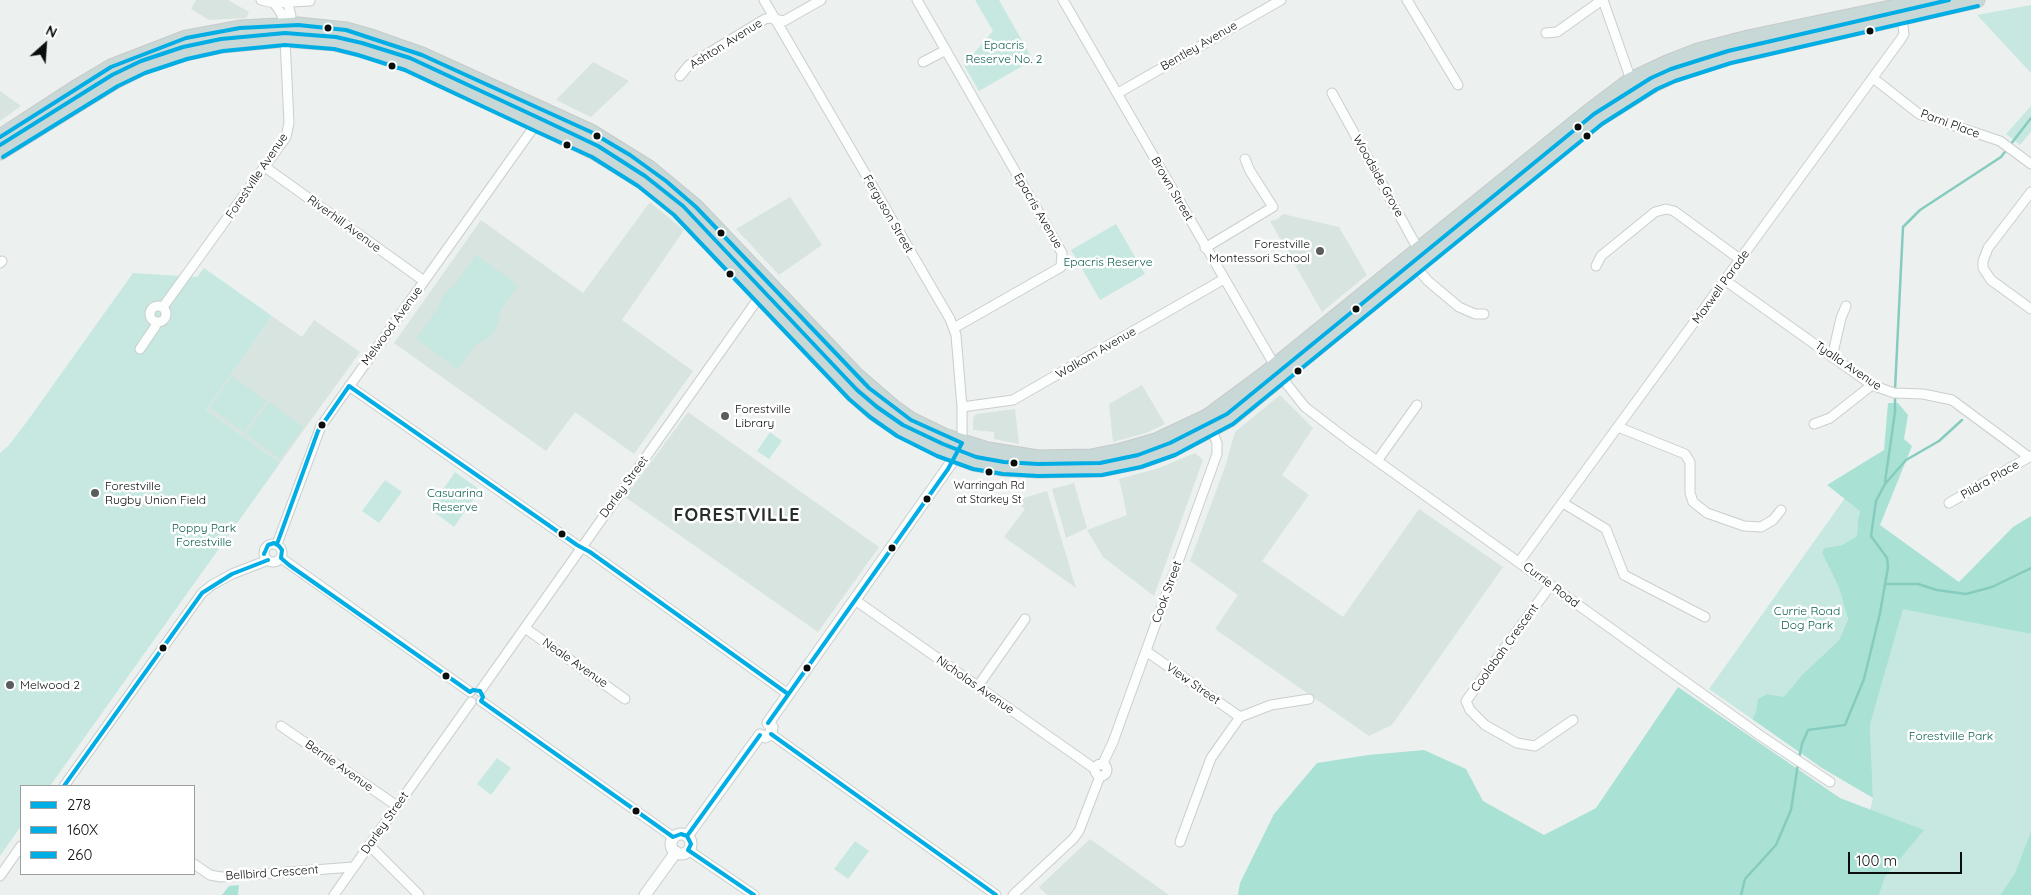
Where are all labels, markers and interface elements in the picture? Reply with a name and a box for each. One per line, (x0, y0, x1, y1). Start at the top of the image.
street label: Ashton Avenue (687, 16, 765, 72)
street label: Bentley Avenue (1158, 18, 1240, 74)
north arrow (20, 20, 70, 70)
text: N (43, 21, 60, 42)
unlabelled marker (323, 23, 333, 33)
unlabelled marker (1865, 26, 1875, 36)
park label: Epacris Reserve No. 2 (966, 38, 1042, 66)
unlabelled marker (387, 61, 397, 71)
street label: Parni Place (1918, 107, 1982, 141)
unlabelled marker (1573, 122, 1583, 132)
street label: Forestville Avenue (223, 130, 291, 222)
unlabelled marker (592, 131, 602, 141)
unlabelled marker (1582, 131, 1592, 141)
street label: Woodside Grove (1349, 132, 1407, 220)
unlabelled marker (562, 140, 572, 150)
street label: Brown Street (1148, 154, 1196, 224)
street label: Epacris Avenue (1011, 171, 1065, 251)
street label: Ferguson Street (860, 172, 916, 256)
street label: Riverhill Avenue (304, 192, 384, 256)
unlabelled marker (716, 228, 726, 238)
place label: Forestville Montessori School (1209, 237, 1310, 265)
marker: Forestville Montessori School (1314, 245, 1326, 257)
street label: Maxwell Parade (1689, 247, 1753, 327)
park label: Epacris Reserve (1063, 255, 1153, 269)
unlabelled marker (725, 269, 735, 279)
street label: Melwood Avenue (358, 284, 426, 368)
unlabelled marker (1351, 304, 1361, 314)
street label: Walkom Avenue (1053, 324, 1139, 382)
street label: Tyalla Avenue (1812, 338, 1884, 394)
unlabelled marker (1293, 366, 1303, 376)
place label: Forestville Library (735, 402, 791, 430)
marker: Forestville Library (719, 410, 731, 422)
unlabelled marker (317, 420, 327, 430)
street label: Darley Street (597, 453, 651, 521)
unlabelled marker (1009, 458, 1019, 468)
street label: Pildra Place (1958, 458, 2022, 502)
marker: Warringah Rd at Starkey St (984, 467, 994, 477)
place label: Forestville Rugby Union Field (105, 479, 206, 507)
place label: Warringah Rd at Starkey St (953, 479, 1025, 505)
park label: Casuarina Reserve (427, 486, 483, 514)
marker: Forestville Rugby Union Field (89, 487, 101, 499)
unlabelled marker (922, 494, 932, 504)
district label: FORESTVILLE (672, 505, 802, 527)
park label: Poppy Park Forestville (172, 521, 236, 549)
unlabelled marker (557, 529, 567, 539)
unlabelled marker (887, 543, 897, 553)
street label: Cook Street (1149, 559, 1185, 625)
street label: Currie Road (1520, 559, 1582, 611)
street label: Coolabah Crescent (1468, 601, 1542, 695)
park label: Currie Road Dog Park (1774, 604, 1840, 632)
street label: Neale Avenue (540, 635, 610, 691)
unlabelled marker (158, 643, 168, 653)
street label: Nicholas Avenue (933, 653, 1017, 717)
street label: View Street (1163, 660, 1223, 708)
unlabelled marker (802, 663, 812, 673)
unlabelled marker (441, 671, 451, 681)
place label: Melwood 2 (20, 678, 80, 692)
marker: Melwood 2 (4, 679, 16, 691)
park label: Forestville Park (1909, 729, 1993, 743)
street label: Bernie Avenue (302, 737, 376, 795)
legend (20, 785, 195, 875)
street label: Darley Street (358, 789, 412, 857)
text: 278 (67, 795, 91, 814)
unlabelled marker (631, 806, 641, 816)
text: 160X (67, 820, 98, 839)
scale bar (1851, 842, 1965, 874)
text: 260 (67, 845, 92, 864)
text: 100 m (1856, 851, 1897, 870)
street label: Bellbird Crescent (225, 863, 319, 883)

